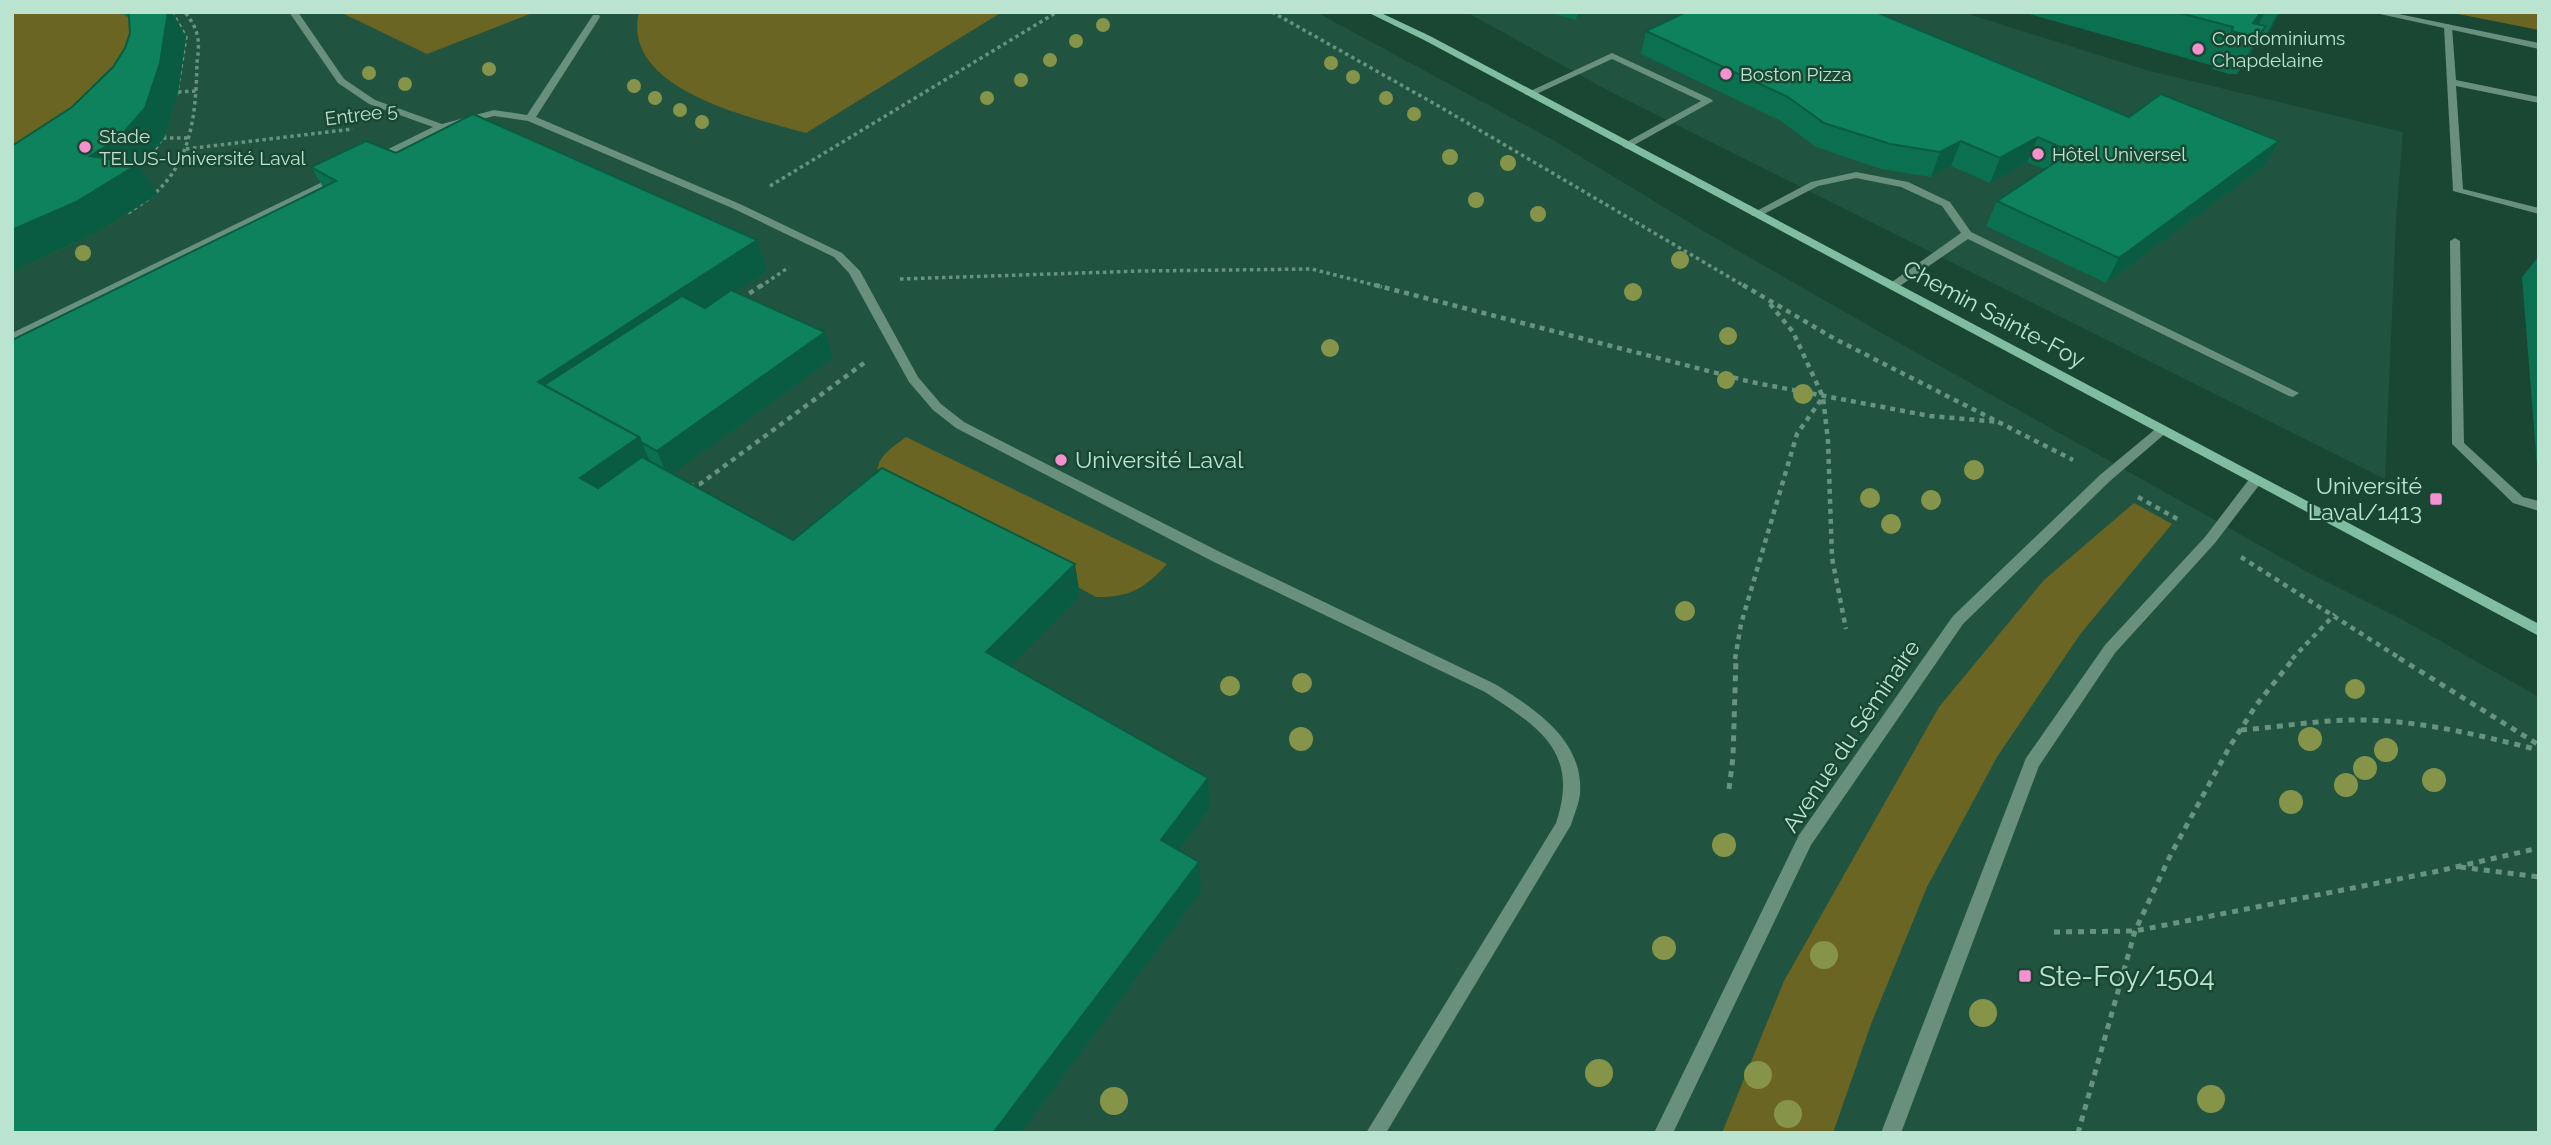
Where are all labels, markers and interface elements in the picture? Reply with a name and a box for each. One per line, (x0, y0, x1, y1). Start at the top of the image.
place label: Condominiums Chapdelaine (2212, 27, 2345, 71)
marker: Condominiums Chapdelaine (2190, 41, 2206, 57)
place label: Boston Pizza (1740, 63, 1852, 85)
marker: Boston Pizza (1718, 66, 1734, 82)
street label: Entree 5 (324, 99, 398, 129)
place label: Stade TELUS-Université Laval (99, 125, 306, 169)
marker: Stade TELUS-Université Laval (77, 139, 93, 155)
place label: Hôtel Universel (2052, 143, 2187, 165)
marker: Hôtel Universel (2030, 146, 2046, 162)
street label: Chemin Sainte-Foy (1899, 254, 2090, 373)
place label: Université Laval (1075, 446, 1244, 473)
marker: Université Laval (1053, 452, 1069, 468)
place label: Université Laval/1413 (2308, 472, 2422, 525)
marker: Université Laval/1413 (2428, 491, 2444, 507)
street label: Avenue du Séminaire (1776, 634, 1925, 837)
place label: Ste-Foy/1504 (2039, 960, 2215, 993)
marker: Ste-Foy/1504 (2017, 968, 2033, 984)

